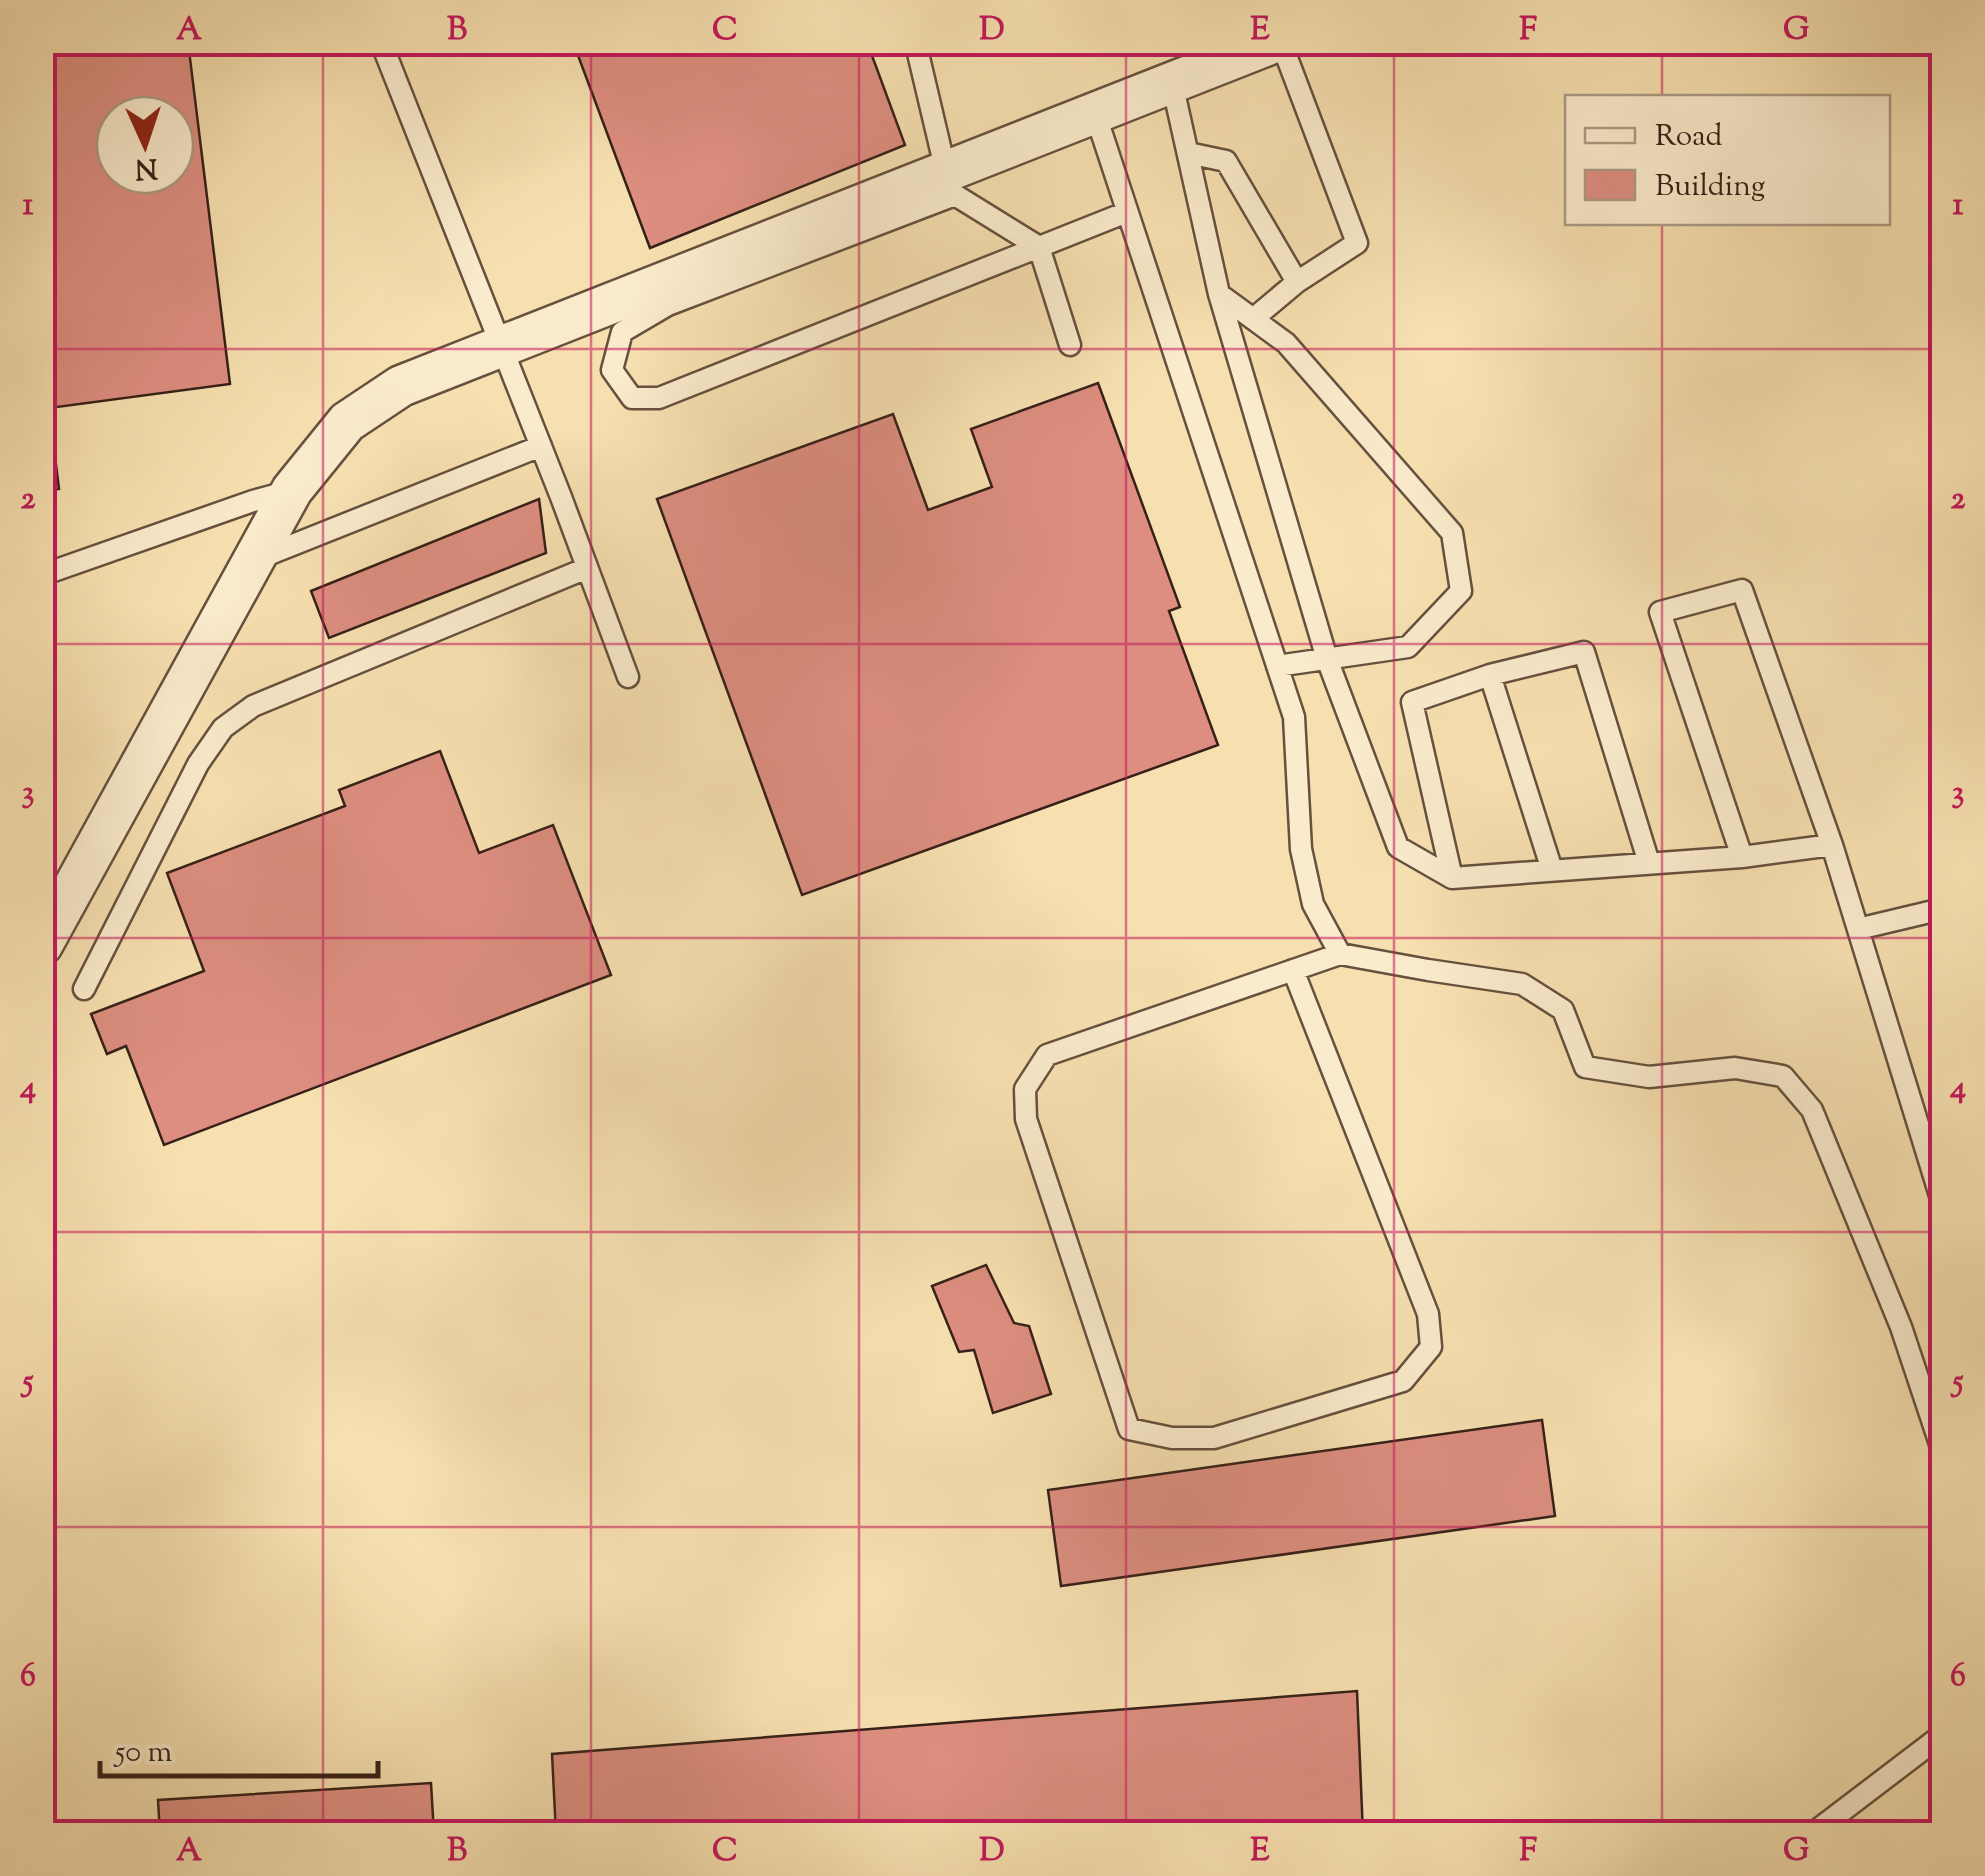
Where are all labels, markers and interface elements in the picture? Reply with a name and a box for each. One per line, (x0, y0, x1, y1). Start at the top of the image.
text: A (176, 8, 202, 54)
text: B (447, 8, 467, 54)
text: C (712, 8, 738, 54)
text: D (979, 8, 1005, 54)
text: E (1250, 8, 1270, 54)
text: F (1519, 8, 1537, 54)
text: G (1783, 8, 1809, 54)
north arrow (95, 95, 195, 195)
legend (1565, 95, 1890, 225)
text: Road (1655, 116, 1722, 159)
text: N (134, 146, 158, 188)
text: Building (1655, 166, 1765, 209)
text: 1 (23, 183, 34, 229)
text: 1 (1953, 183, 1964, 229)
text: 2 (21, 477, 36, 523)
text: 2 (1951, 477, 1966, 523)
text: 3 (22, 771, 34, 817)
text: 3 (1952, 771, 1964, 817)
text: 4 (19, 1066, 36, 1112)
text: 4 (1949, 1066, 1966, 1112)
text: 5 (20, 1360, 34, 1406)
text: 5 (1950, 1360, 1964, 1406)
text: 6 (20, 1654, 36, 1700)
text: 6 (1950, 1654, 1966, 1700)
scale bar (100, 1716, 378, 1778)
text: 50 m (113, 1732, 173, 1775)
text: A (176, 1829, 202, 1875)
text: B (447, 1829, 467, 1875)
text: C (712, 1829, 738, 1875)
text: D (979, 1829, 1005, 1875)
text: E (1250, 1829, 1270, 1875)
text: F (1519, 1829, 1537, 1875)
text: G (1783, 1829, 1809, 1875)

